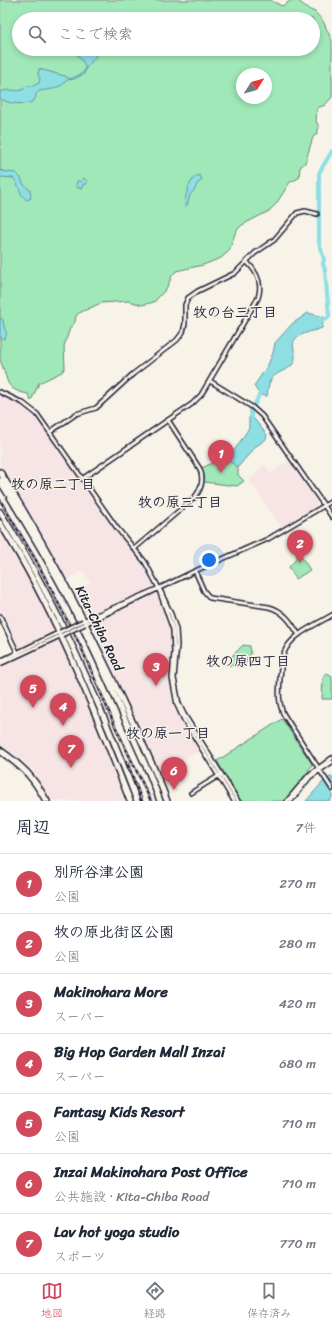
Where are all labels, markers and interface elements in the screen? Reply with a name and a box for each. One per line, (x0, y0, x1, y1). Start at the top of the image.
search box (12, 12, 320, 56)
text: ここで検索 (58, 21, 133, 47)
icon: search (26, 23, 48, 45)
north arrow (236, 68, 272, 104)
district label: 牧の台三丁目 (193, 300, 277, 325)
pin: 1 (208, 440, 234, 473)
district label: 牧の原二丁目 (11, 472, 95, 497)
district label: 牧の原三丁目 (138, 490, 222, 515)
pin: 2 (287, 530, 313, 563)
your location (199, 550, 219, 570)
street label: Kita-Chiba Road (69, 581, 131, 676)
district label: 牧の原四丁目 (206, 649, 290, 674)
pin: 3 (143, 653, 169, 686)
pin: 5 (20, 675, 46, 708)
pin: 4 (50, 693, 76, 726)
district label: 牧の原一丁目 (126, 721, 210, 746)
pin: 7 (58, 735, 84, 768)
pin: 6 (161, 757, 187, 790)
text: 周辺 (16, 812, 50, 842)
text: 7件 (296, 816, 316, 839)
text: 別所谷津公園 (54, 859, 144, 885)
text: 1 (26, 872, 32, 895)
text: 270 m (279, 872, 316, 895)
text: 公園 (54, 885, 80, 908)
text: 牧の原北街区公園 (54, 919, 174, 945)
text: 2 (25, 932, 33, 955)
text: 280 m (279, 932, 316, 955)
text: 公園 (54, 945, 80, 968)
text: Makinohara More (54, 979, 168, 1005)
text: 3 (25, 992, 33, 1015)
text: 420 m (279, 992, 316, 1015)
text: スーパー (54, 1005, 105, 1028)
text: Big Hop Garden Mall Inzai (54, 1039, 225, 1065)
text: 4 (25, 1052, 33, 1075)
text: 680 m (279, 1052, 316, 1075)
text: スーパー (54, 1065, 105, 1088)
text: Fantasy Kids Resort (54, 1099, 184, 1125)
text: 5 (25, 1112, 33, 1135)
text: 710 m (281, 1112, 316, 1135)
text: 公園 (54, 1125, 80, 1148)
text: Inzai Makinohara Post Office (54, 1159, 248, 1185)
text: 6 (25, 1172, 33, 1195)
text: 710 m (281, 1172, 316, 1195)
text: 公共施設 · Kita-Chiba Road (54, 1185, 209, 1208)
text: Lav hot yoga studio (54, 1219, 179, 1245)
text: 7 (25, 1232, 33, 1255)
text: 770 m (280, 1232, 316, 1255)
text: スポーツ (54, 1245, 106, 1268)
tab: 地図 (41, 1280, 63, 1323)
tab: 経路 (144, 1280, 166, 1323)
tab: 保存済み (247, 1280, 291, 1323)

